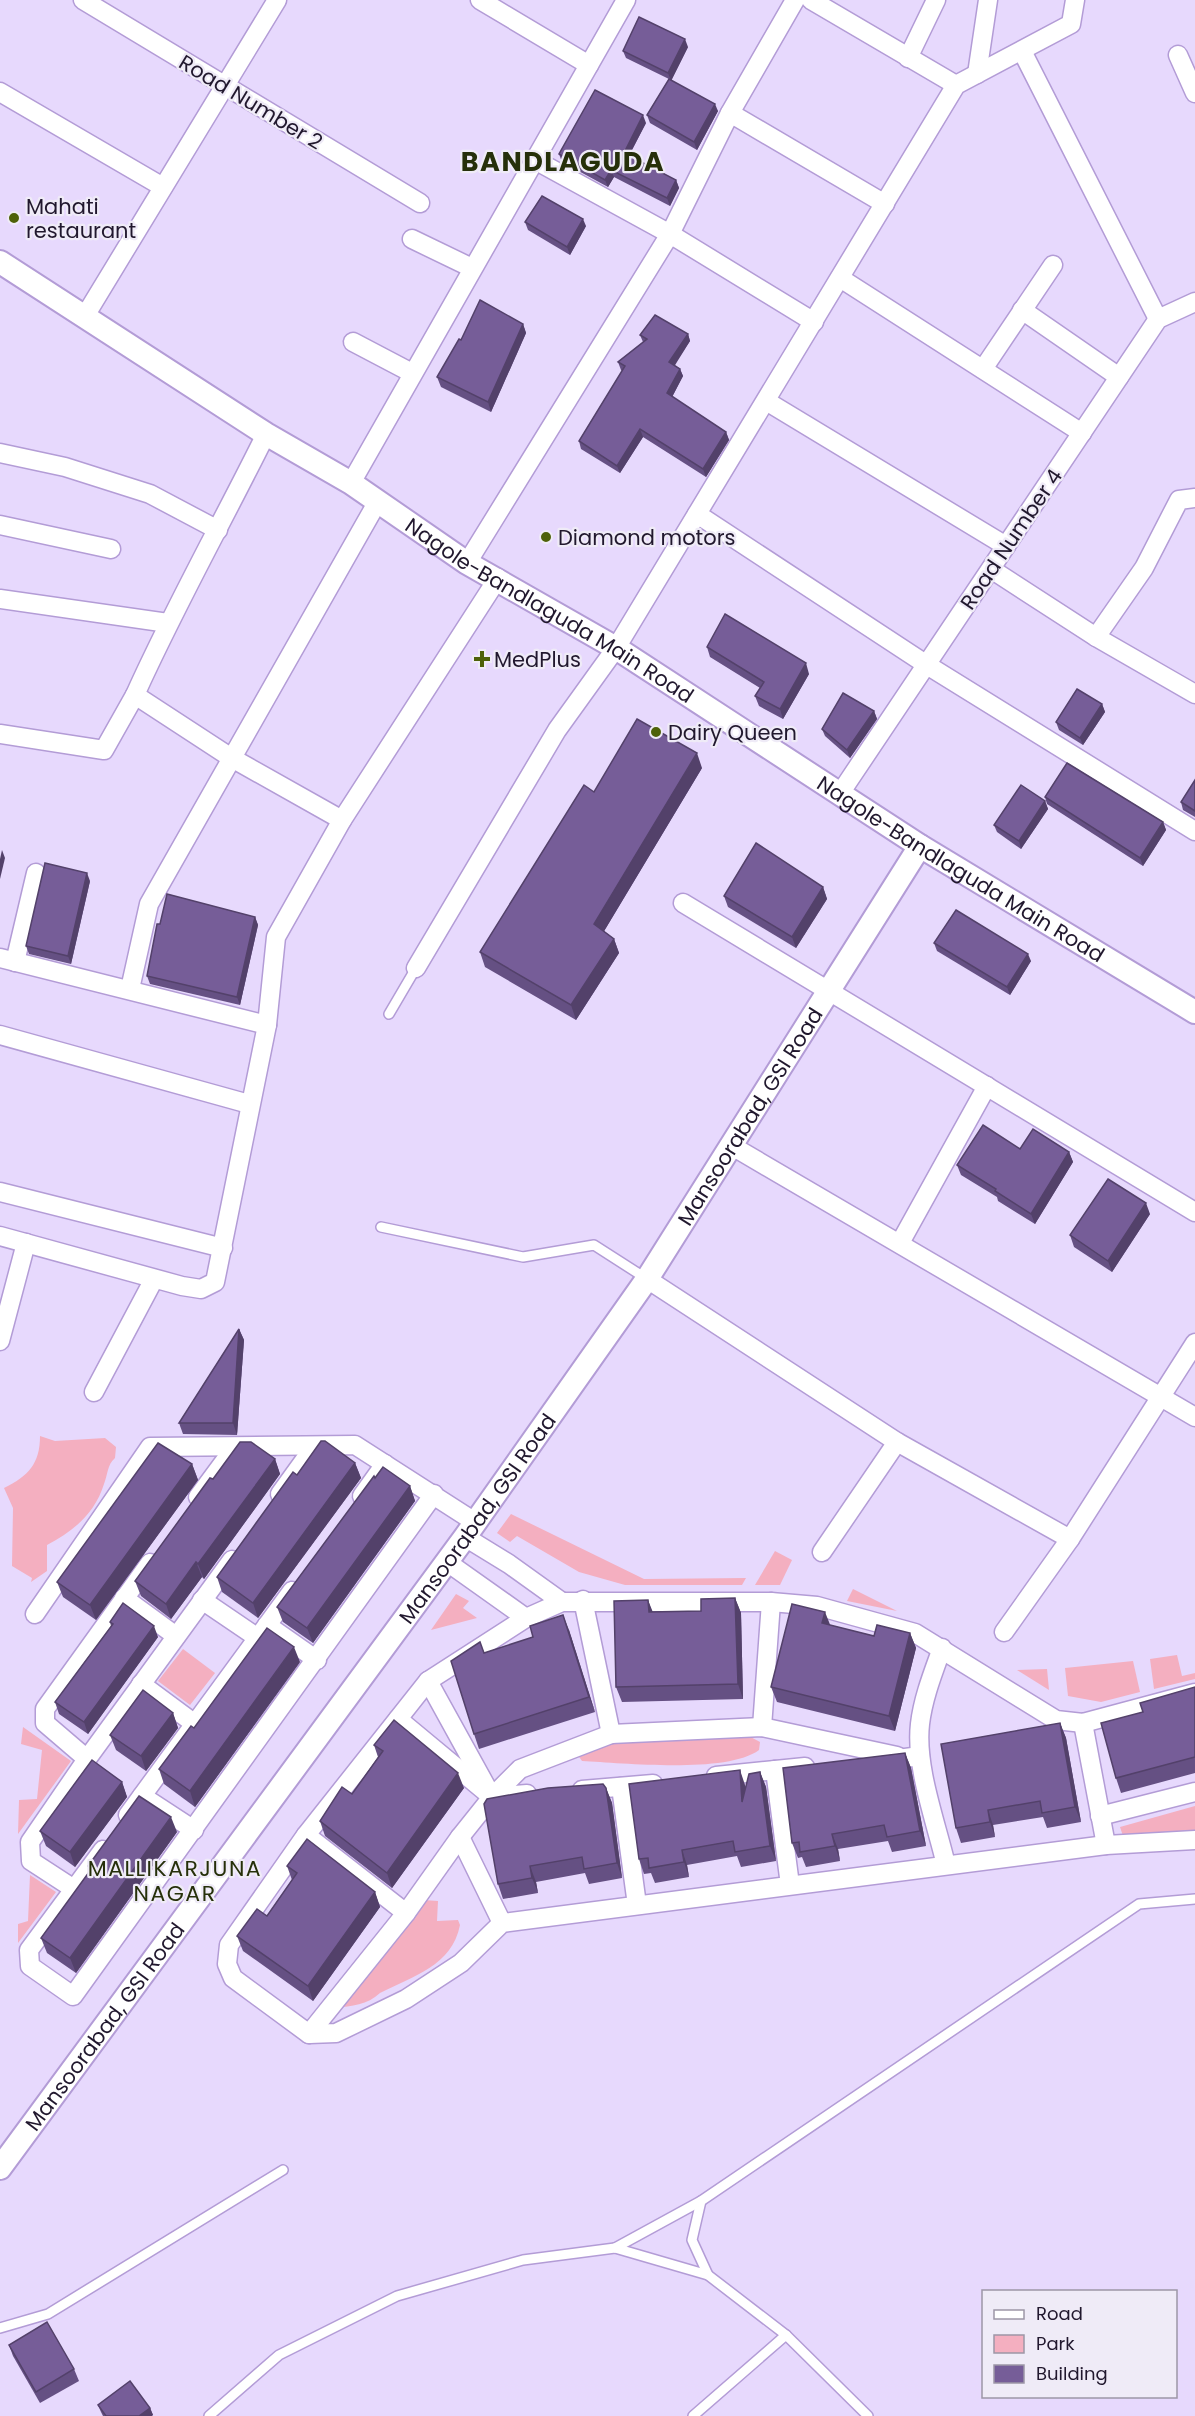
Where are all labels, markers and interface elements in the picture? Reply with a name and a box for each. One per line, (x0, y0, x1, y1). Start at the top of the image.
street label: Road Number 2 (174, 48, 328, 156)
district label: BANDLAGUDA (461, 143, 665, 180)
place label: Mahati restaurant (26, 192, 136, 245)
marker: Mahati restaurant (7, 211, 21, 225)
street label: Road Number 4 (953, 463, 1069, 615)
street label: Nagole-Bandlaguda Main Road (400, 510, 700, 709)
place label: Diamond motors (558, 523, 735, 552)
marker: Diamond motors (539, 530, 553, 544)
place label: MedPlus (494, 645, 581, 674)
marker: MedPlus (475, 652, 489, 666)
place label: Dairy Queen (668, 718, 797, 747)
marker: Dairy Queen (649, 725, 663, 739)
street label: Nagole-Bandlaguda Main Road (812, 768, 1110, 969)
street label: Mansoorabad, GSI Road (670, 1002, 829, 1231)
street label: Mansoorabad, GSI Road (392, 1407, 562, 1629)
district label: MALLIKARJUNA NAGAR (88, 1853, 262, 1909)
street label: Mansoorabad, GSI Road (18, 1916, 191, 2136)
legend (982, 2290, 1177, 2398)
text: Road (1036, 2301, 1083, 2326)
text: Park (1036, 2331, 1075, 2356)
text: Building (1036, 2361, 1108, 2386)

